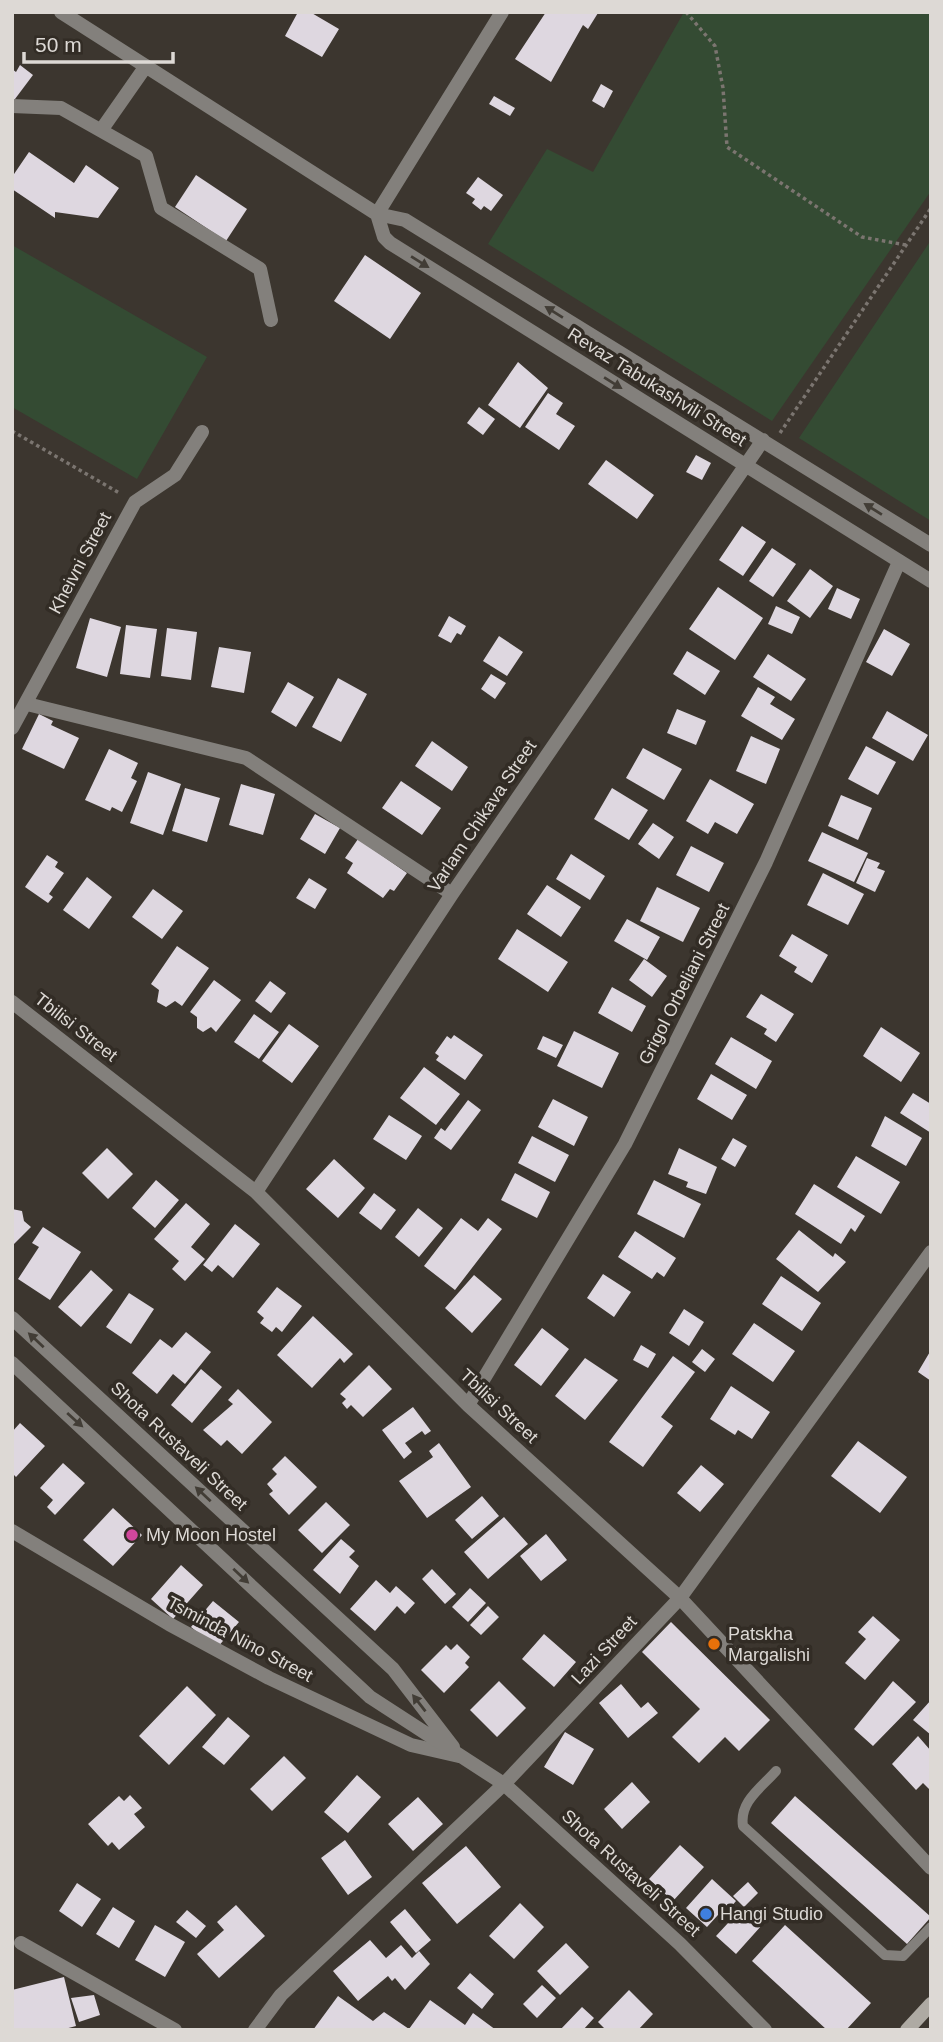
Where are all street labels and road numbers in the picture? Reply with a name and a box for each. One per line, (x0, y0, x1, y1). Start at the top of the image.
street label: Revaz Tabukashvili Street (564, 324, 750, 450)
street label: Kheivni Street (45, 509, 115, 617)
street label: Varlam Chikava Street (424, 736, 540, 896)
street label: Grigol Orbeliani Street (635, 900, 733, 1068)
street label: Tbilisi Street (31, 989, 121, 1065)
street label: Tbilisi Street (456, 1365, 542, 1447)
street label: Shota Rustaveli Street (107, 1378, 251, 1514)
street label: Tsminda Nino Street (164, 1592, 316, 1686)
street label: Lazi Street (567, 1612, 641, 1688)
street label: Shota Rustaveli Street (558, 1806, 704, 1940)

